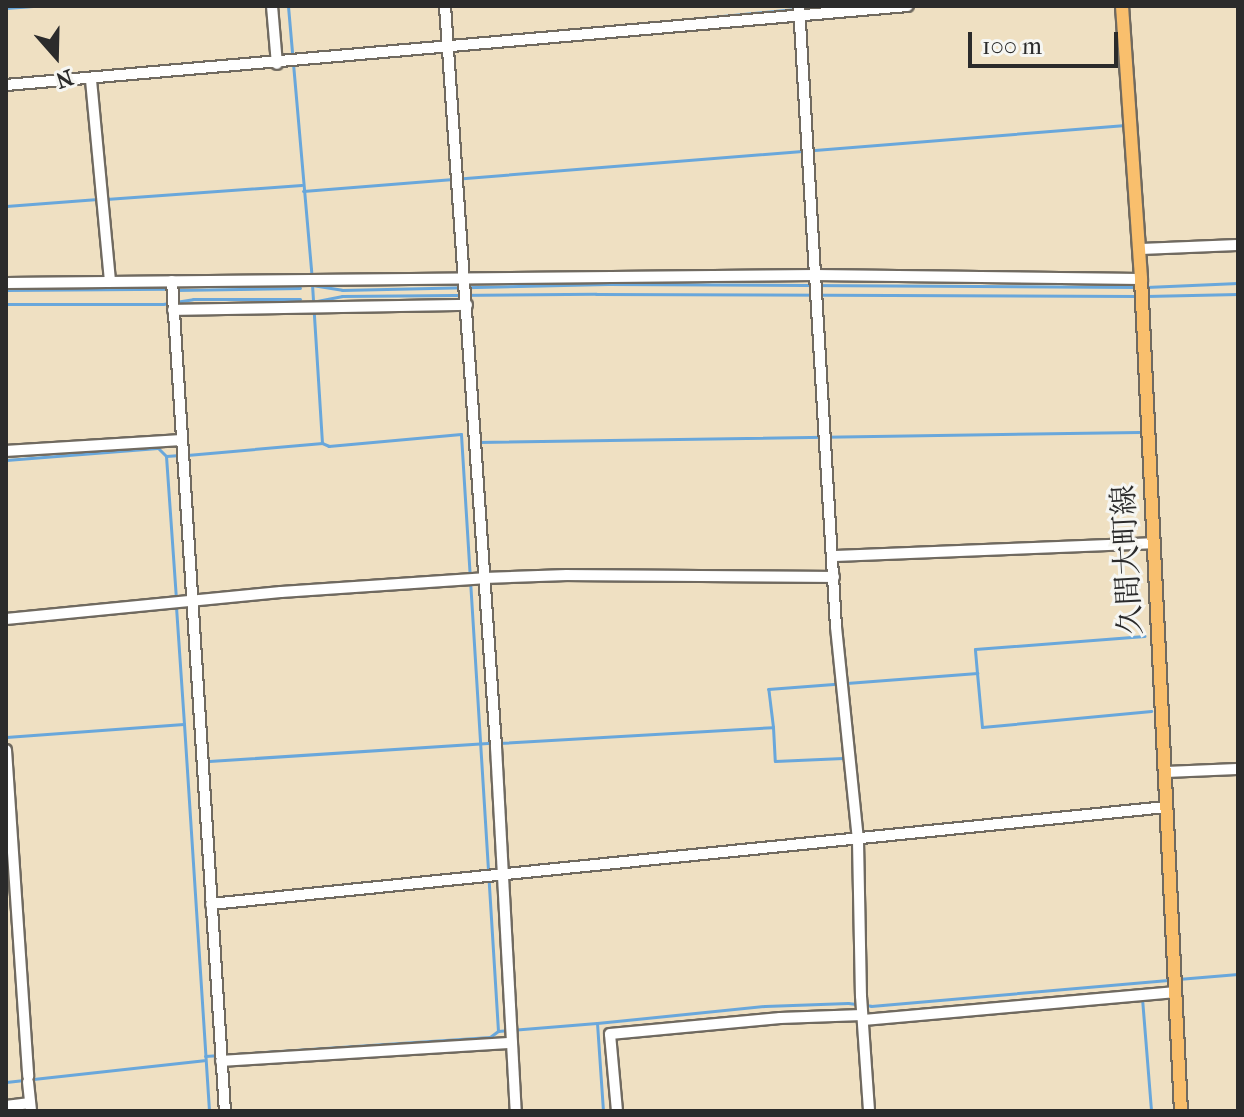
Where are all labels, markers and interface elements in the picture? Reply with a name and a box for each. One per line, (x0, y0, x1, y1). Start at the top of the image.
north arrow (16, 16, 96, 96)
scale bar (972, 16, 1122, 66)
text: 100 m (982, 32, 1042, 60)
text: N (52, 63, 77, 94)
street label: 久間大町線 (1106, 484, 1150, 636)

